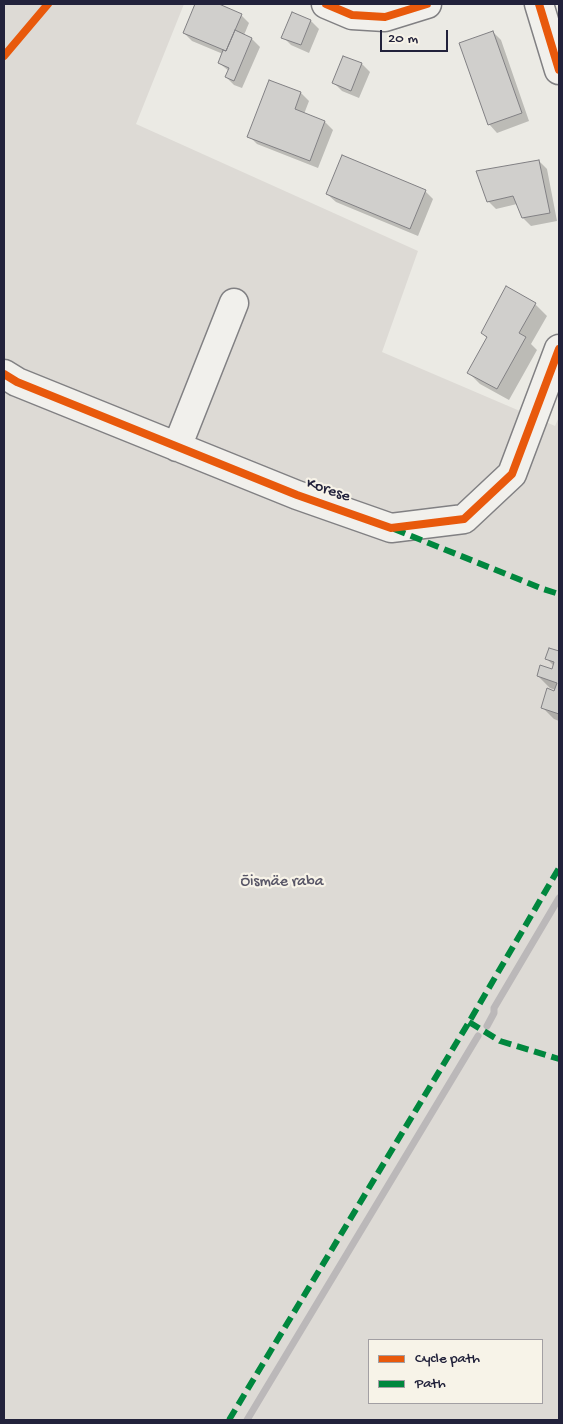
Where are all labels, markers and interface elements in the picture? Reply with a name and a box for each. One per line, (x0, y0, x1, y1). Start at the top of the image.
scale bar (383, 20, 450, 52)
text: 20 m (388, 30, 418, 48)
street label: Korese (304, 475, 352, 507)
park label: Õismäe raba (240, 873, 324, 893)
legend (368, 1339, 543, 1404)
text: Cycle path (415, 1350, 480, 1368)
text: Path (415, 1375, 446, 1393)

